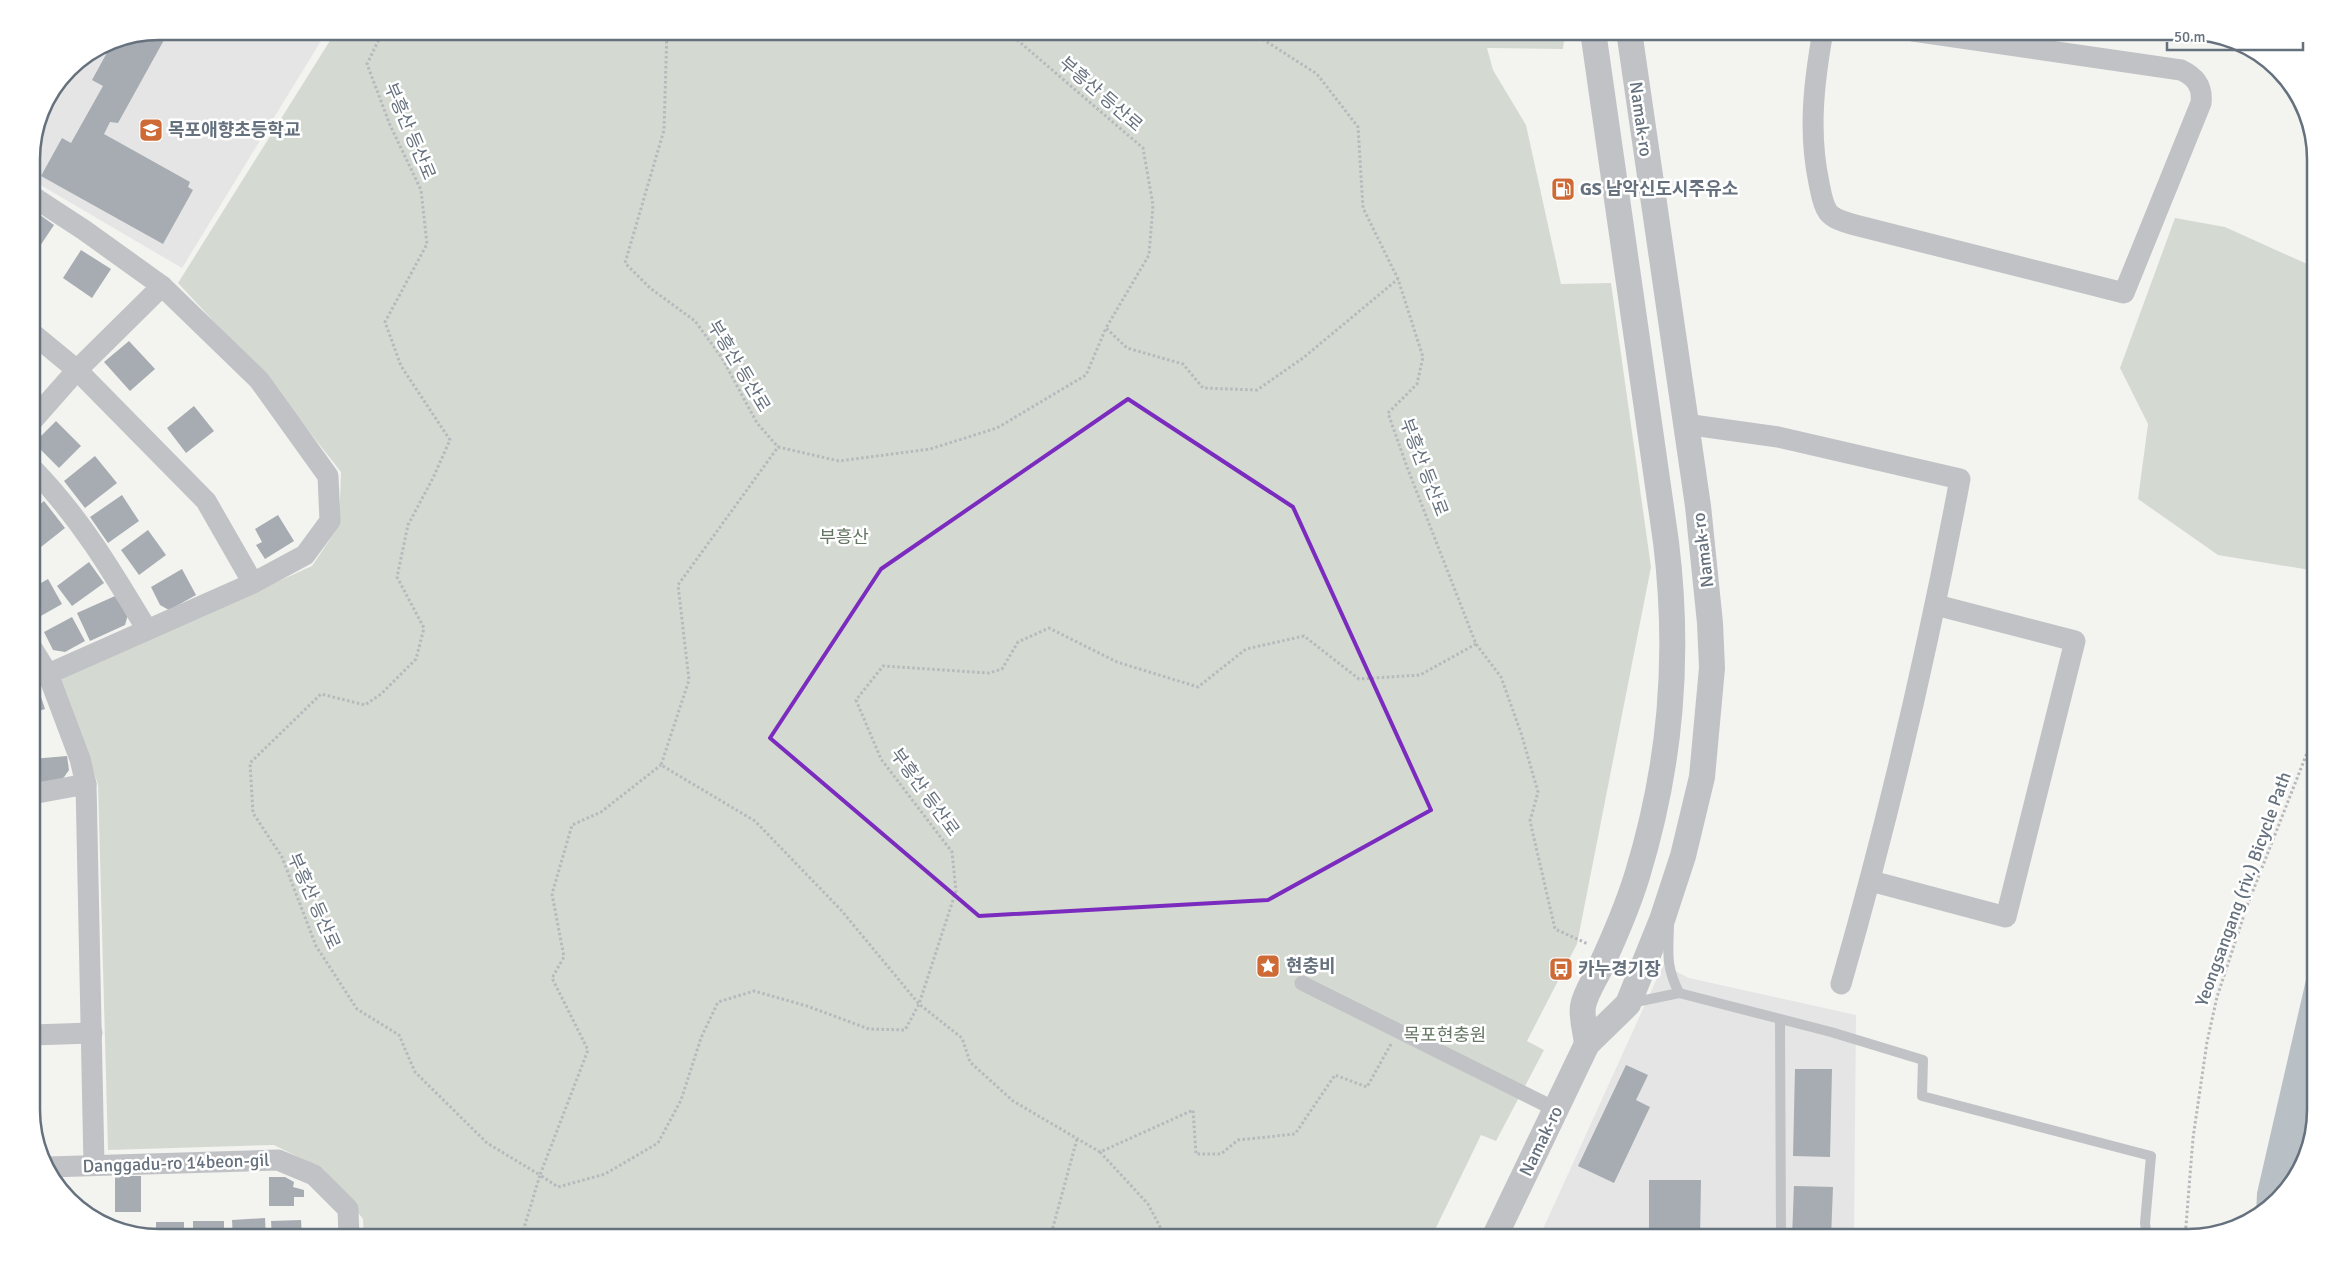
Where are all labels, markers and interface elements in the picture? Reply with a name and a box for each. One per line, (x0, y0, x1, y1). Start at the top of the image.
scale bar (2167, 20, 2303, 52)
text: 50 m (2174, 28, 2205, 46)
street label: 부흥산 등산로 (1055, 52, 1147, 136)
street label: 부흥산 등산로 (380, 79, 440, 183)
street label: Namak-ro (1625, 80, 1657, 158)
school or university icon: 목포애향초등학교 (138, 117, 164, 143)
place label: 목포애향초등학교 (168, 119, 300, 141)
fuel station icon: GS 남악신도시주유소 (1550, 176, 1576, 202)
place label: GS 남악신도시주유소 (1580, 178, 1738, 200)
street label: 부흥산 등산로 (703, 316, 775, 416)
street label: 부흥산 등산로 (1395, 415, 1453, 519)
street label: Namak-ro (1687, 511, 1719, 589)
park label: 부흥산 (819, 526, 869, 548)
street label: 부흥산 등산로 (886, 744, 964, 840)
street label: Yeongsangang (riv.) Bicycle Path (2190, 769, 2296, 1009)
street label: 부흥산 등산로 (283, 849, 345, 953)
place icon: 현충비 (1255, 953, 1281, 979)
place label: 현충비 (1286, 955, 1336, 977)
bus stop icon: 카누경기장 (1548, 956, 1574, 982)
place label: 카누경기장 (1578, 958, 1661, 980)
park label: 목포현충원 (1404, 1024, 1486, 1046)
street label: Namak-ro (1515, 1102, 1567, 1180)
street label: Danggadu-ro 14beon-gil (82, 1149, 270, 1177)

